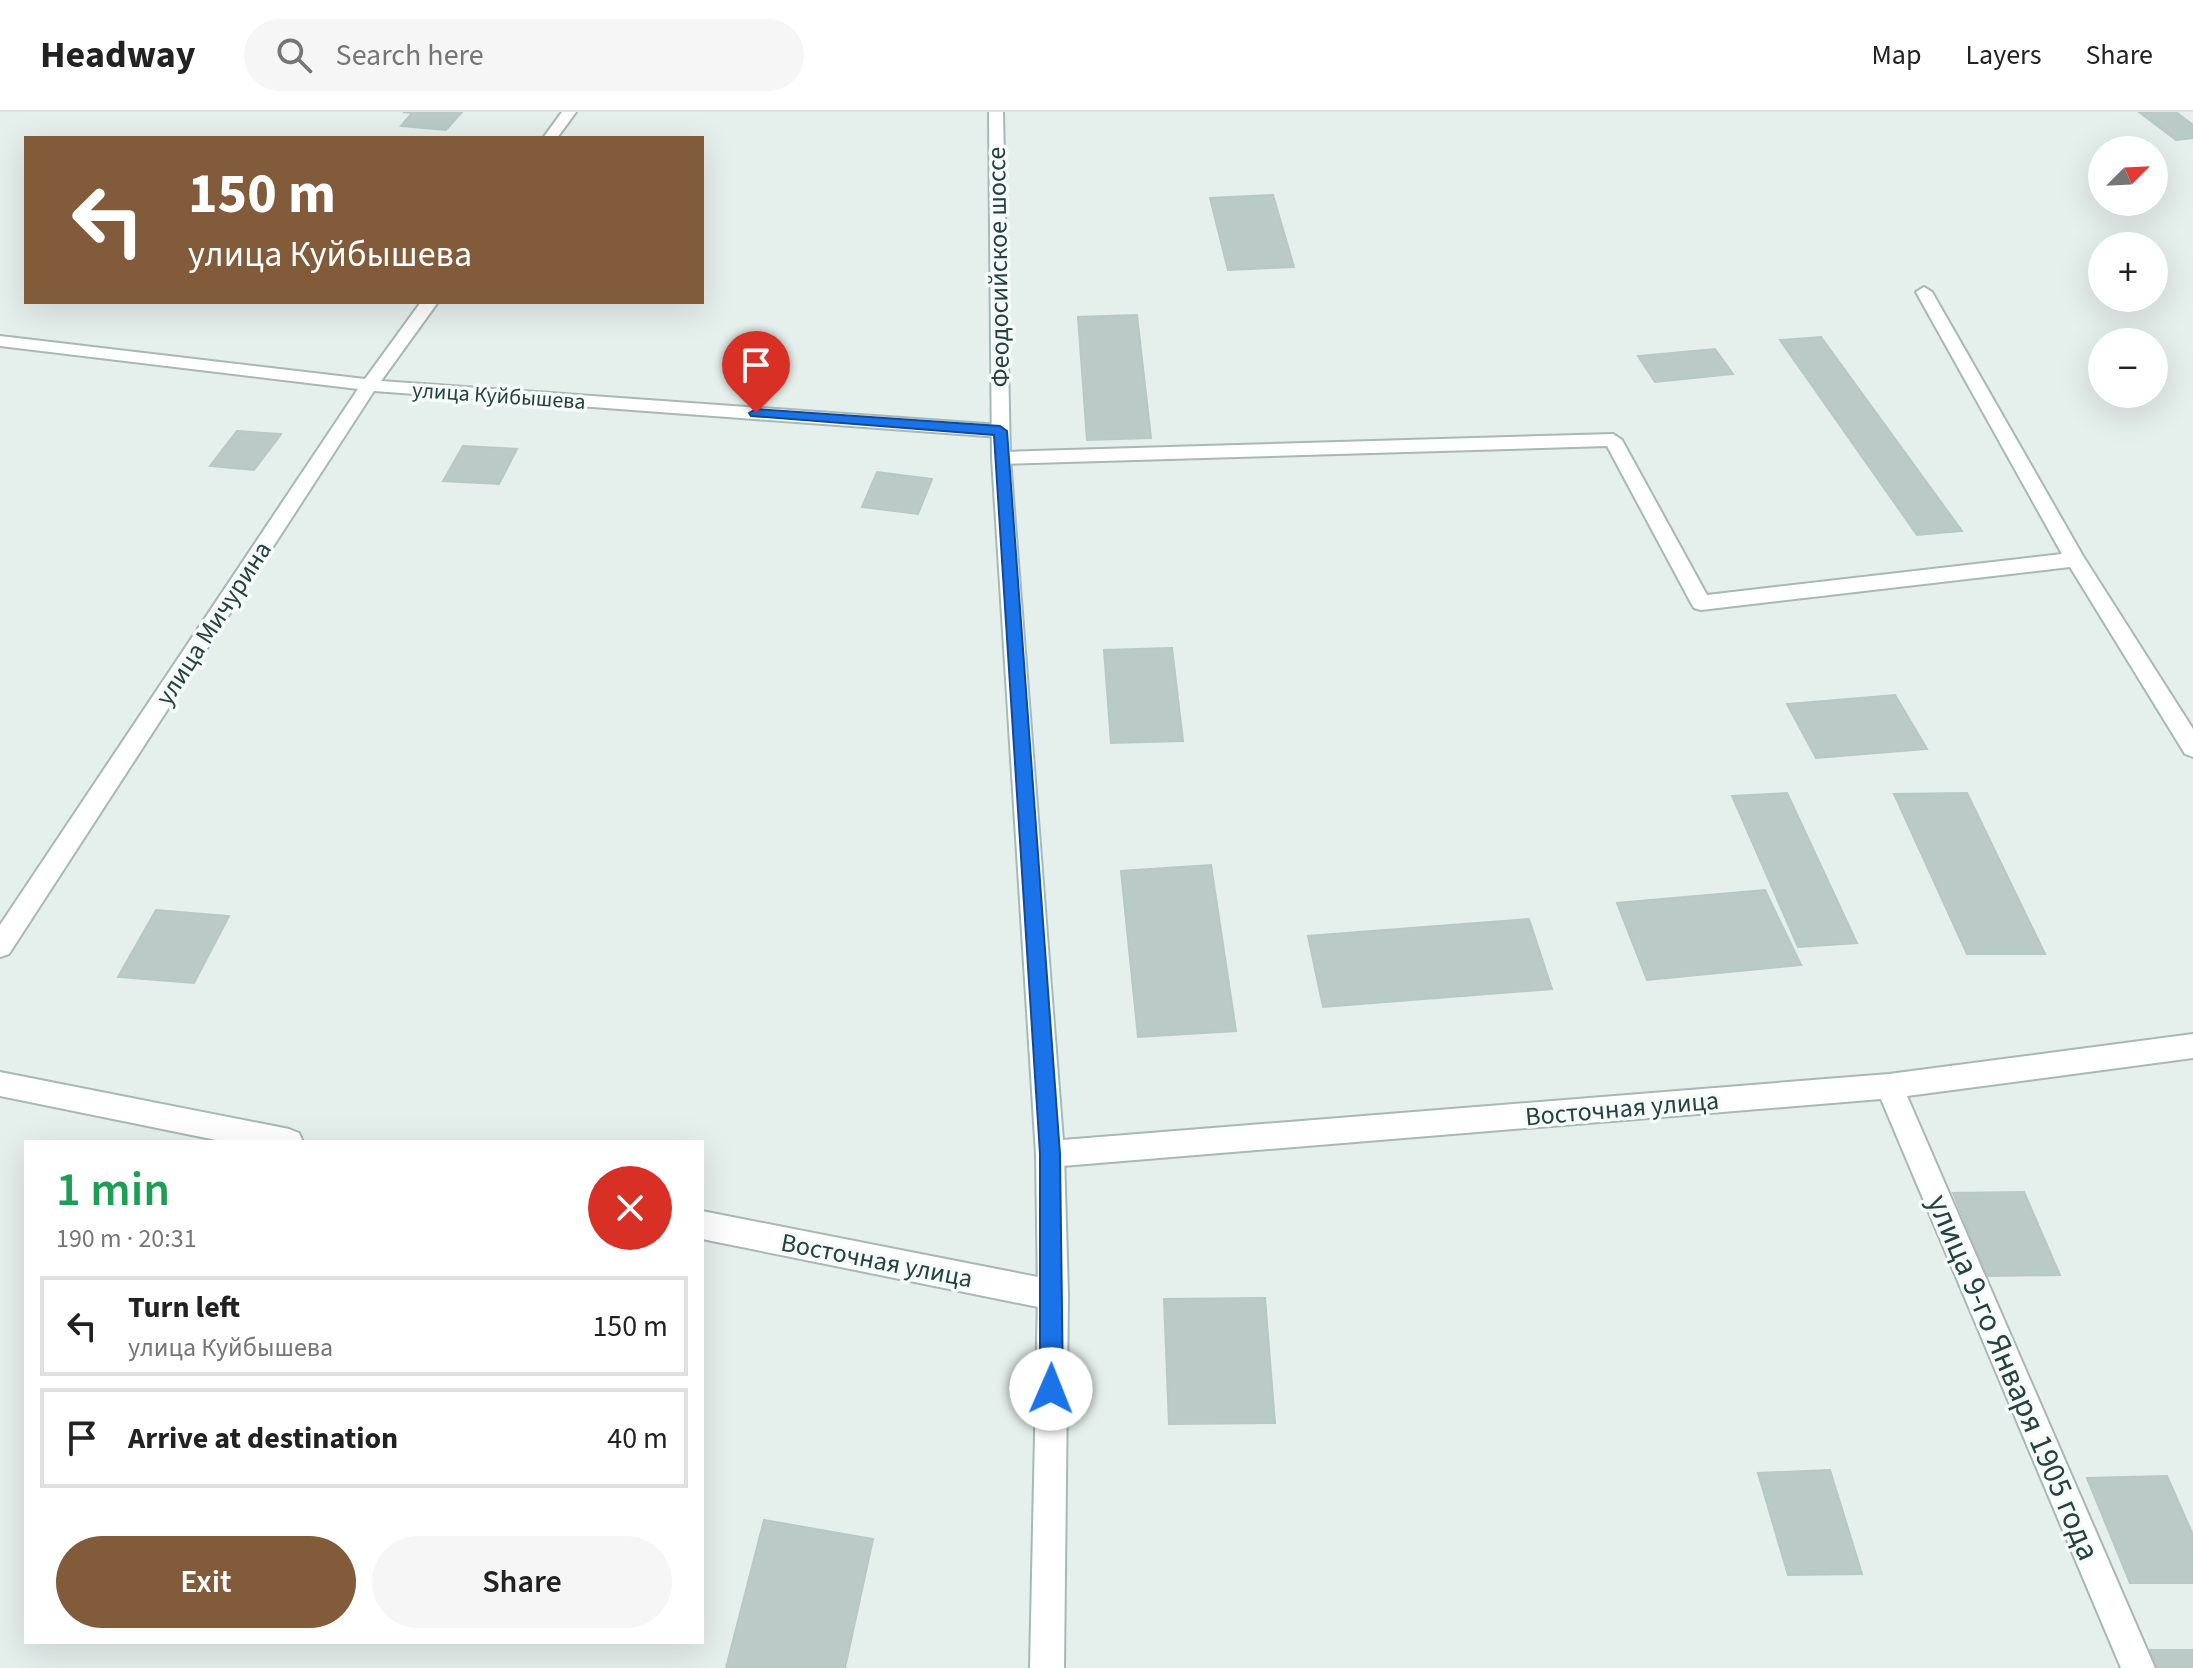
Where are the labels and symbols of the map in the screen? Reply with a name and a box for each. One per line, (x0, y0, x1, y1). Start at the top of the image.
north arrow (2088, 136, 2168, 216)
street label: Феодосийское шоссе (978, 146, 1019, 388)
pin (722, 331, 790, 413)
street label: улица Куйбышева (411, 374, 587, 418)
street label: улица Мичурина (146, 534, 280, 713)
street label: Восточная улица (1524, 1082, 1721, 1135)
street label: улица 9-го Января 1905 года (1915, 1187, 2111, 1568)
street label: Восточная улица (778, 1224, 976, 1297)
position arrow (1009, 1347, 1093, 1431)

